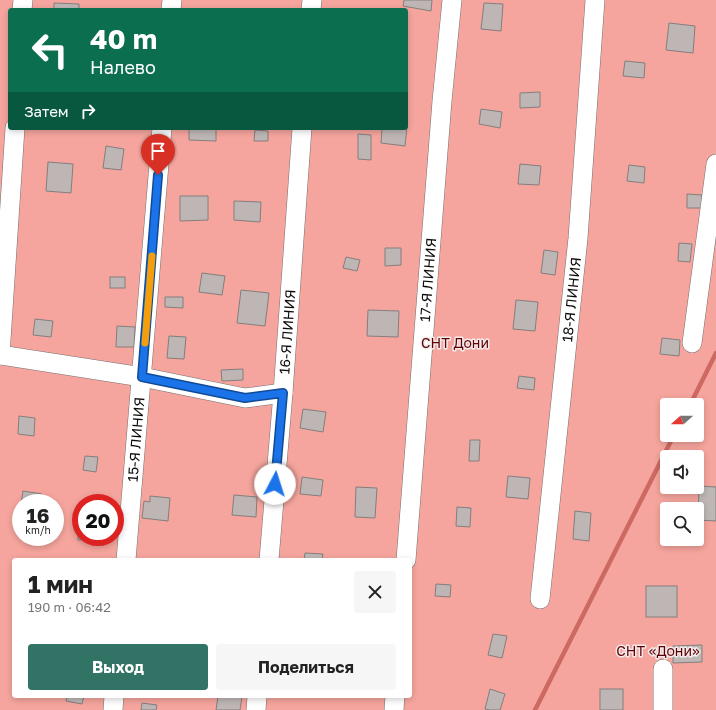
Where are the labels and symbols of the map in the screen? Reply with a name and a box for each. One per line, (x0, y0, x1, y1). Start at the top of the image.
pin (141, 134, 175, 175)
street label: 17-Я ЛИНИЯ (416, 237, 439, 322)
street label: 18-Я ЛИНИЯ (558, 256, 584, 343)
street label: 16-Я ЛИНИЯ (275, 289, 298, 375)
park label: СНТ Дони (421, 334, 489, 351)
street label: 15-Я ЛИНИЯ (124, 396, 148, 482)
north arrow (660, 398, 704, 442)
position arrow (254, 463, 296, 505)
speed limit sign: 20 (72, 494, 124, 546)
park label: СНТ «Дони» (616, 642, 700, 659)

